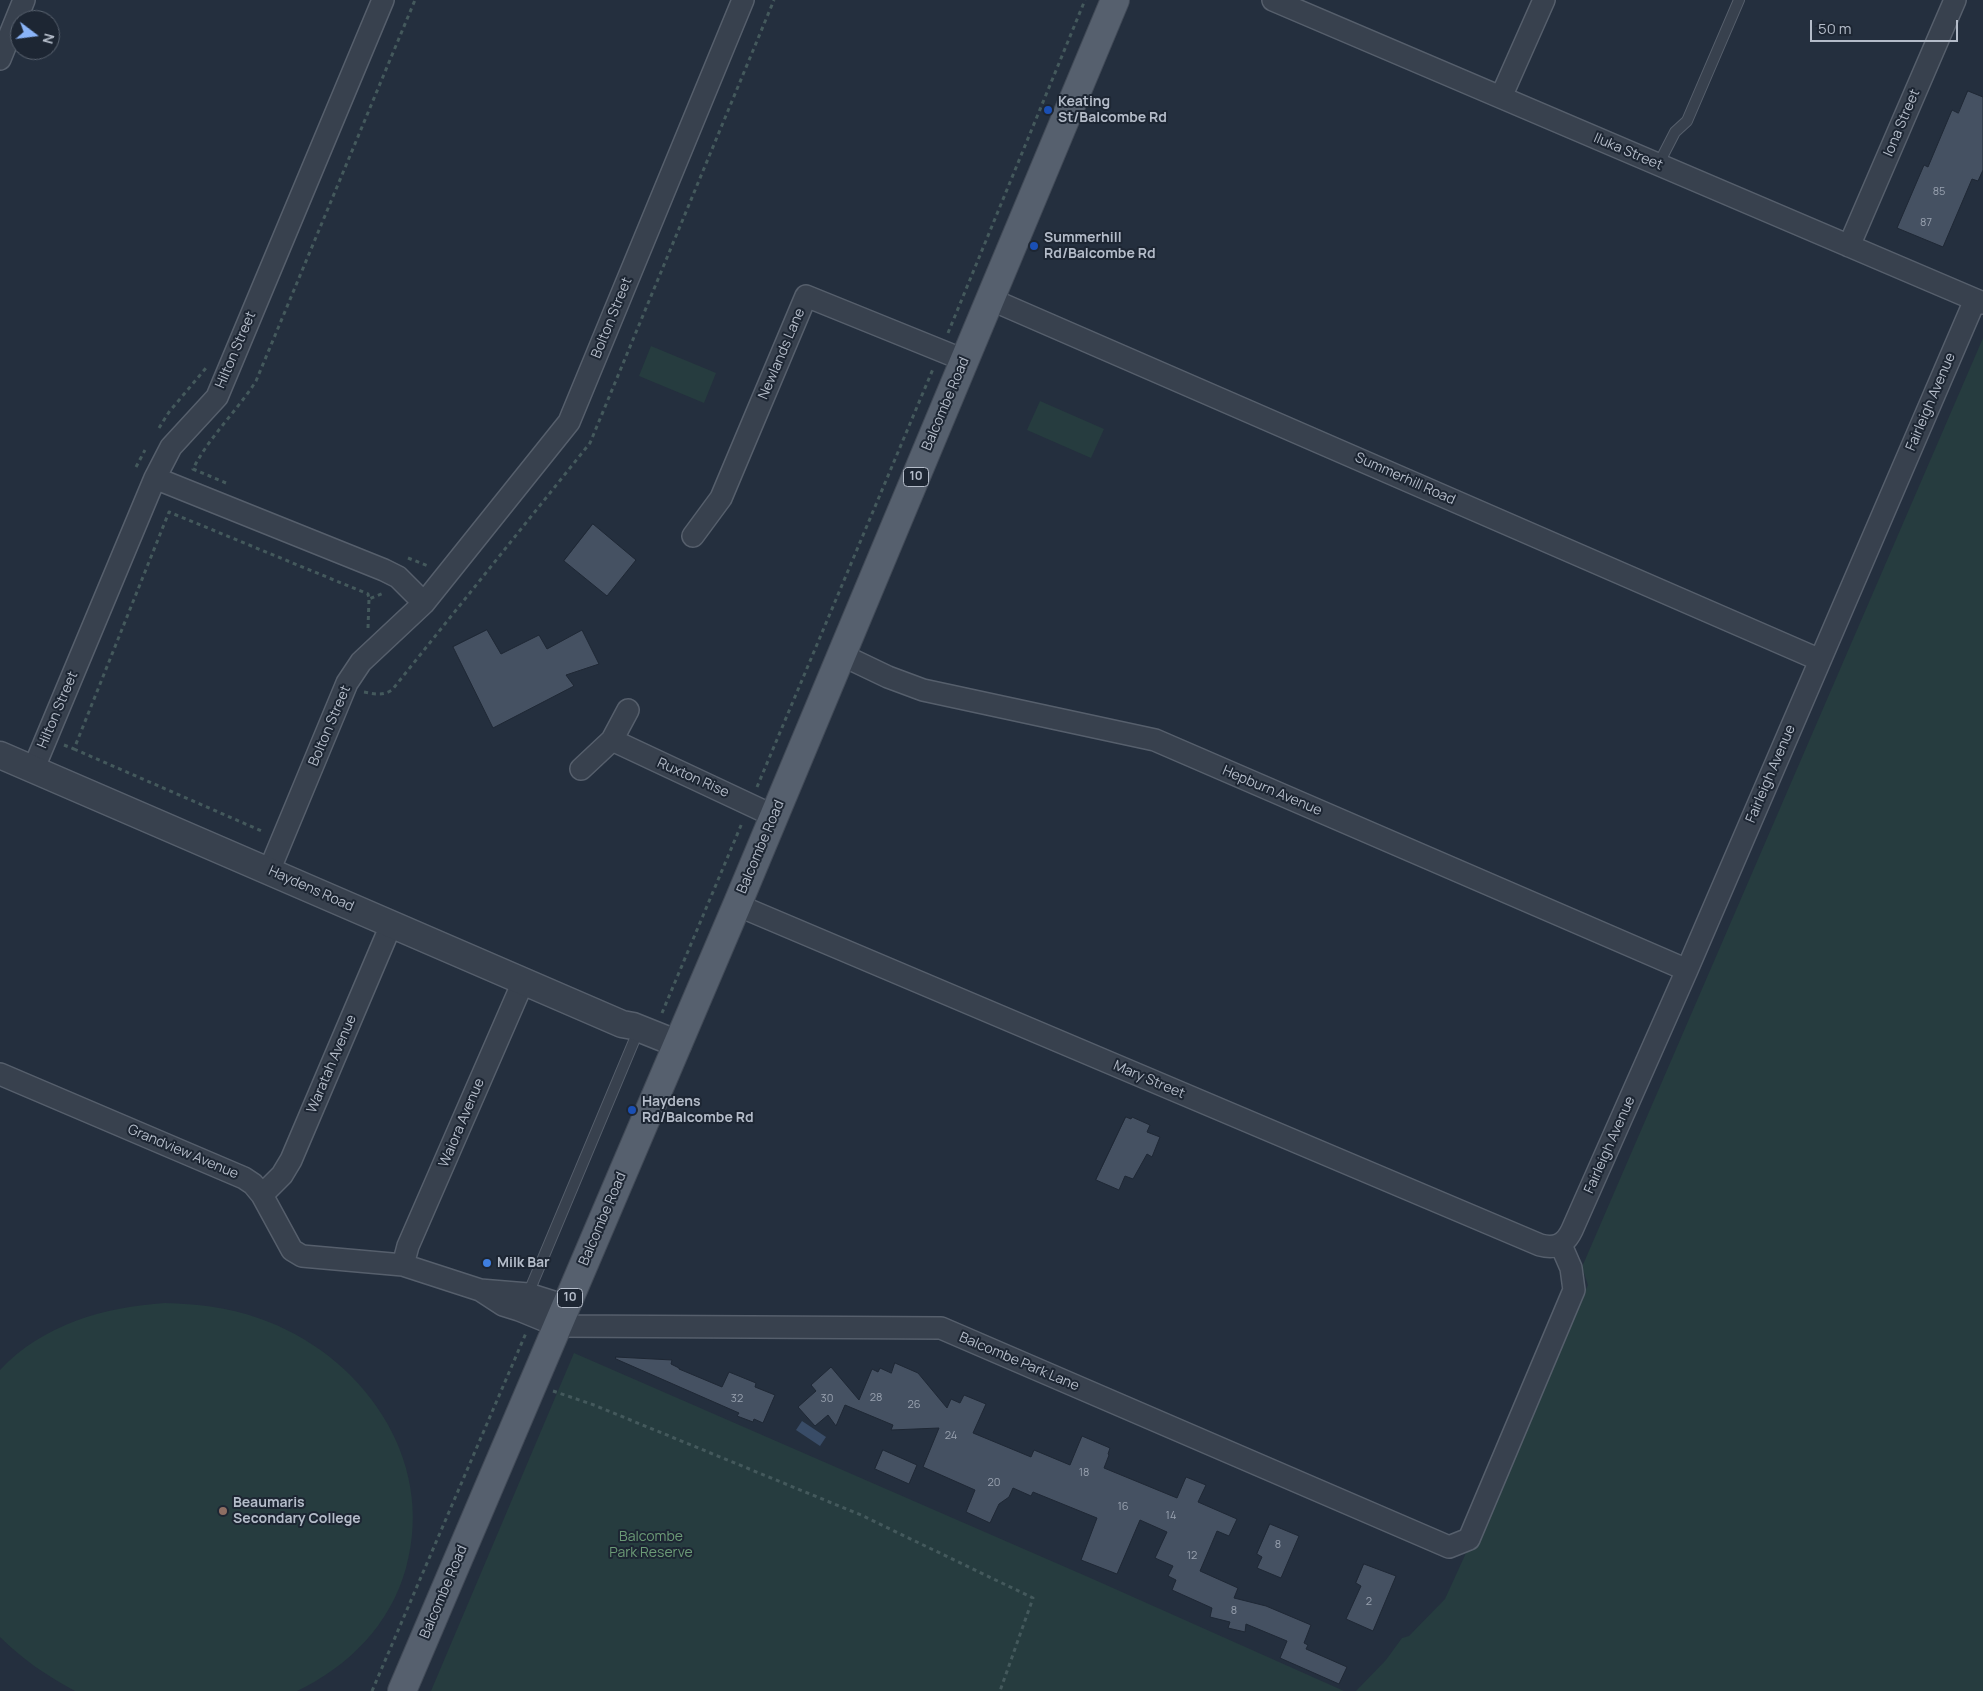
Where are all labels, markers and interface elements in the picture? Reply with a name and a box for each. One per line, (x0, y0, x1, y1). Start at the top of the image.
north arrow (10, 10, 60, 60)
scale bar (1813, 10, 1960, 42)
text: 50 m (1818, 18, 1852, 39)
text: N (39, 31, 59, 46)
street label: Iona Street (1880, 87, 1924, 159)
place label: Keating St/Balcombe Rd (1058, 94, 1167, 126)
marker: Keating St/Balcombe Rd (1042, 104, 1054, 116)
street label: Iluka Street (1591, 130, 1665, 174)
house number: 85 (1933, 185, 1945, 199)
house number: 87 (1920, 216, 1932, 230)
place label: Summerhill Rd/Balcombe Rd (1044, 230, 1156, 262)
marker: Summerhill Rd/Balcombe Rd (1028, 240, 1040, 252)
street label: Bolton Street (588, 275, 636, 361)
street label: Newlands Lane (755, 306, 809, 402)
street label: Hilton Street (212, 309, 260, 391)
street label: Fairleigh Avenue (1903, 350, 1959, 454)
street label: Balcombe Road (919, 355, 973, 453)
street label: Summerhill Road (1352, 449, 1458, 509)
road number: 10 (904, 468, 928, 487)
street label: Hilton Street (34, 669, 82, 751)
street label: Bolton Street (305, 683, 355, 769)
street label: Fairleigh Avenue (1743, 722, 1799, 826)
street label: Ruxton Rise (654, 755, 732, 801)
street label: Hepburn Avenue (1220, 762, 1324, 820)
street label: Balcombe Road (734, 798, 788, 896)
street label: Haydens Road (266, 863, 356, 915)
street label: Waratah Avenue (304, 1012, 360, 1116)
street label: Mary Street (1111, 1057, 1187, 1103)
street label: Waiora Avenue (436, 1076, 488, 1170)
place label: Haydens Rd/Balcombe Rd (642, 1094, 754, 1126)
street label: Fairleigh Avenue (1581, 1094, 1639, 1196)
marker: Haydens Rd/Balcombe Rd (626, 1104, 638, 1116)
street label: Grandview Avenue (125, 1121, 241, 1183)
street label: Balcombe Road (576, 1170, 630, 1268)
place label: Milk Bar (497, 1255, 550, 1271)
marker: Milk Bar (481, 1257, 493, 1269)
road number: 10 (558, 1289, 582, 1308)
street label: Balcombe Park Lane (956, 1329, 1082, 1395)
house number: 28 (870, 1391, 882, 1405)
house number: 32 (731, 1392, 743, 1406)
house number: 30 (821, 1392, 833, 1406)
house number: 26 (907, 1398, 921, 1412)
house number: 24 (945, 1429, 957, 1443)
house number: 18 (1079, 1466, 1089, 1480)
house number: 20 (988, 1476, 1000, 1490)
place label: Beaumaris Secondary College (233, 1495, 361, 1528)
house number: 16 (1117, 1500, 1129, 1514)
marker: Beaumaris Secondary College (217, 1505, 229, 1517)
house number: 14 (1166, 1509, 1176, 1523)
park label: Balcombe Park Reserve (609, 1529, 693, 1561)
house number: 8 (1275, 1538, 1281, 1552)
street label: Balcombe Road (417, 1543, 471, 1641)
house number: 12 (1187, 1549, 1197, 1563)
house number: 2 (1366, 1595, 1372, 1609)
house number: 8 (1231, 1604, 1237, 1618)

